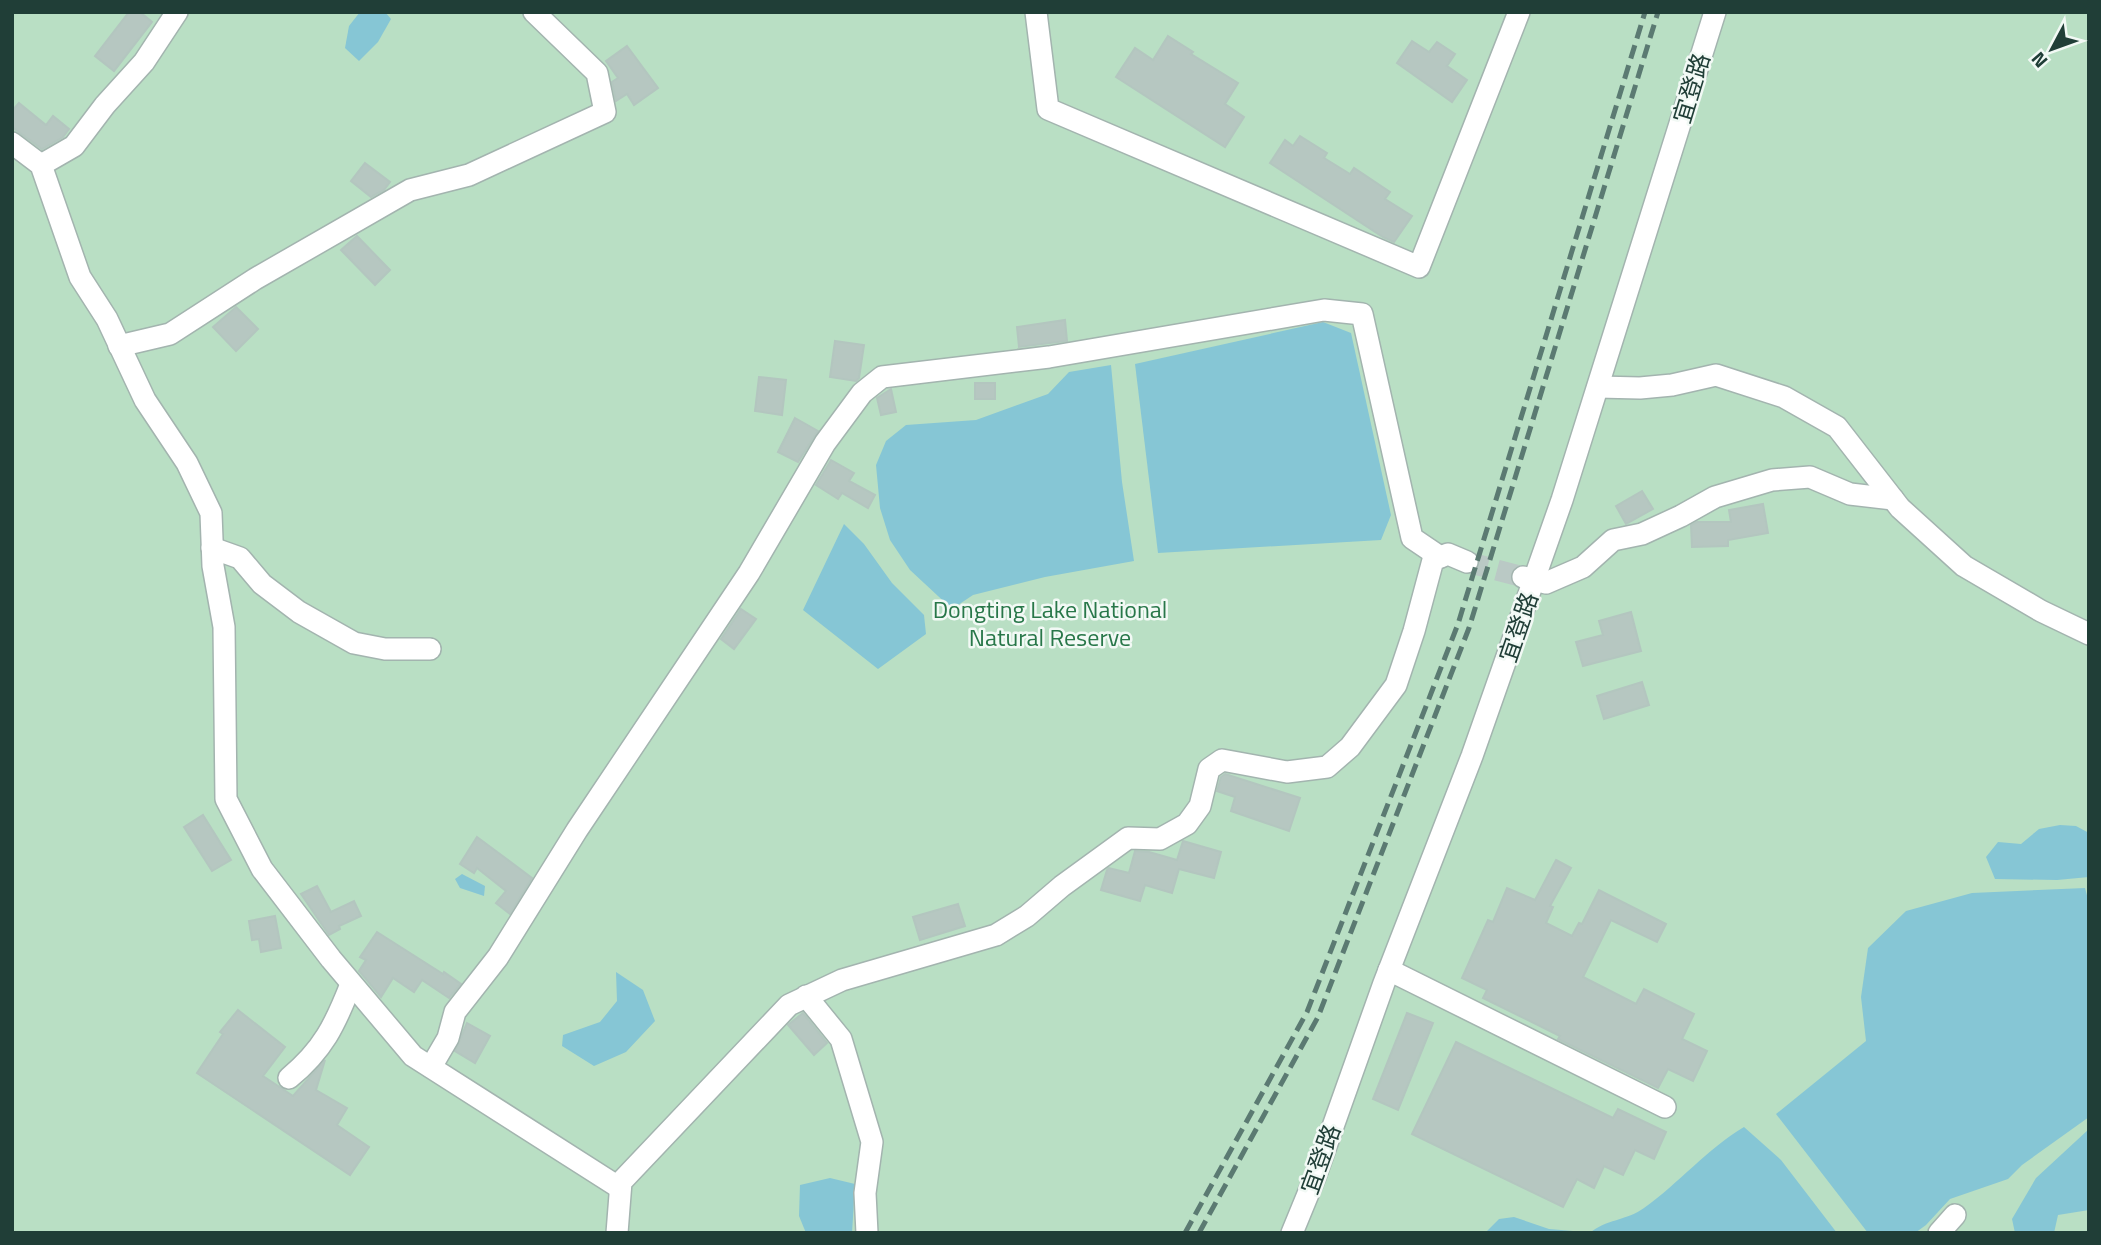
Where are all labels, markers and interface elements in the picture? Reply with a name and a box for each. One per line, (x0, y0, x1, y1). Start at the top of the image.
north arrow (2017, 14, 2087, 84)
text: N (2024, 46, 2054, 75)
street label: 宜登路 (1663, 48, 1719, 128)
street label: 宜登路 (1489, 587, 1547, 667)
park label: Dongting Lake National Natural Reserve (933, 591, 1167, 655)
street label: 宜登路 (1291, 1119, 1349, 1199)

